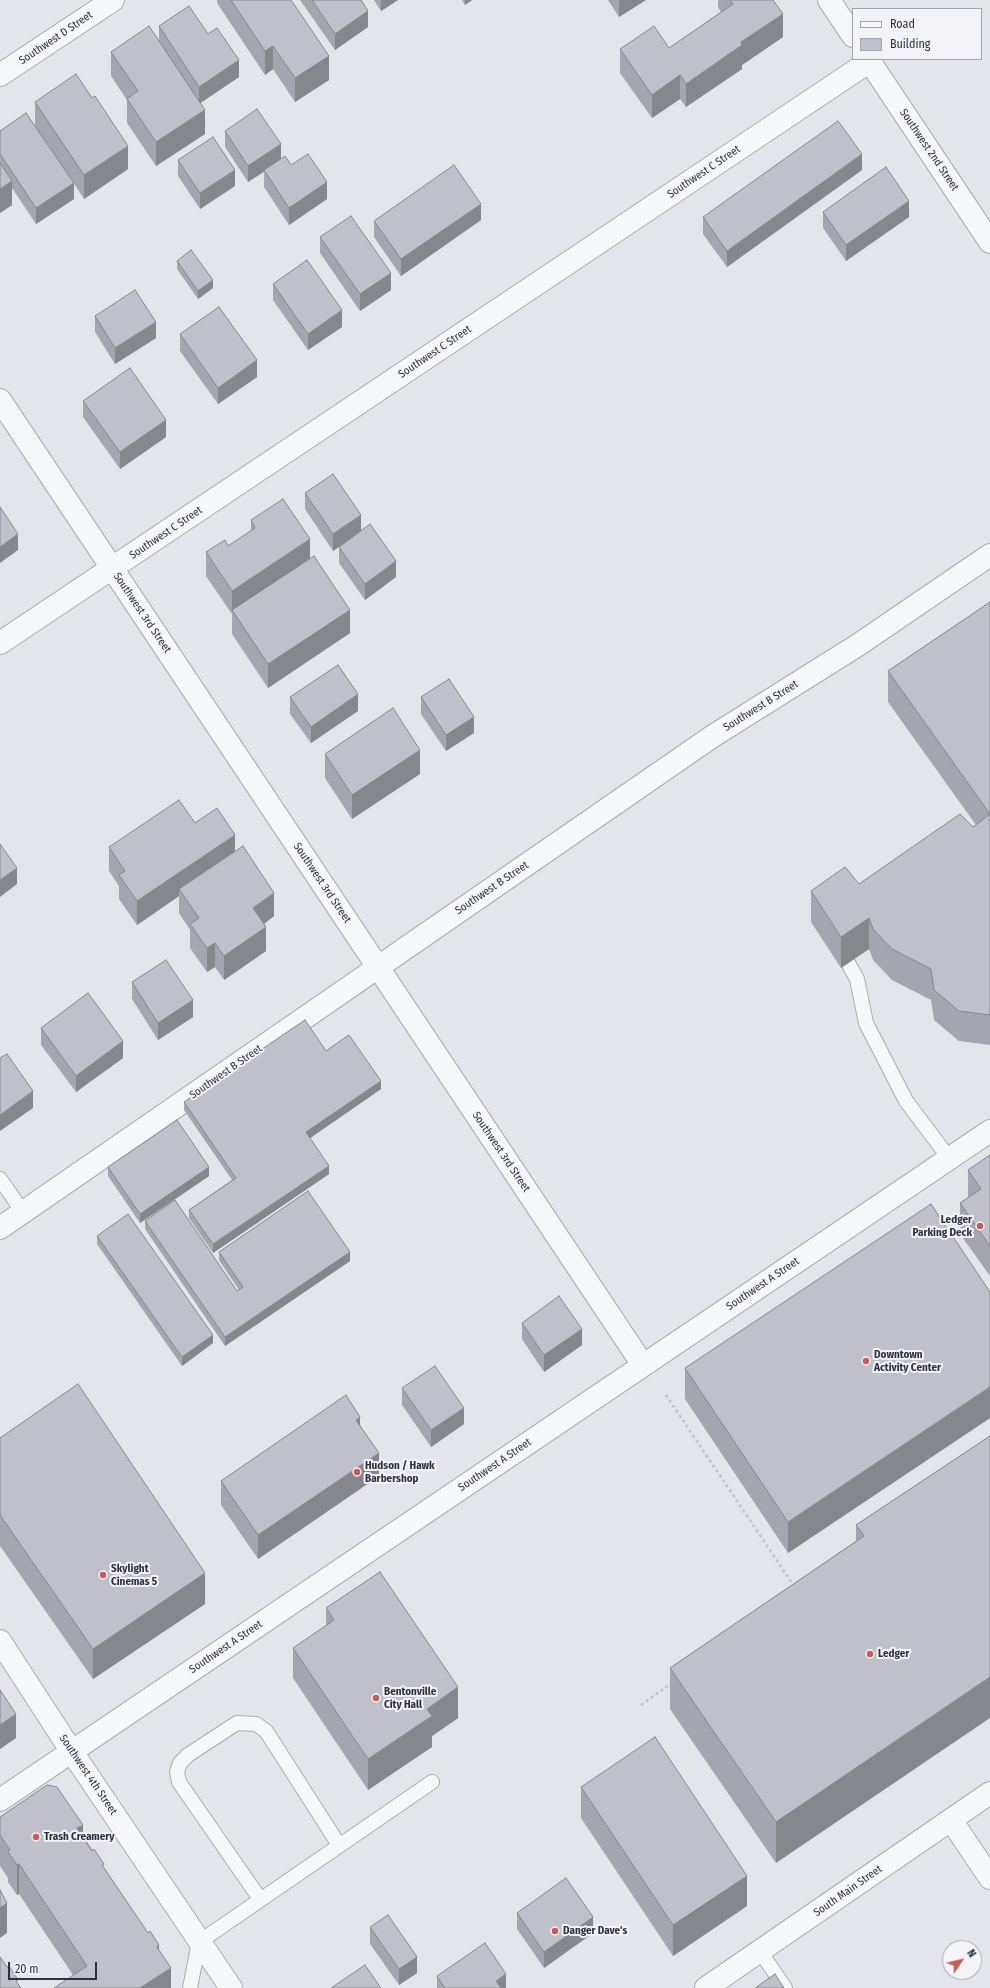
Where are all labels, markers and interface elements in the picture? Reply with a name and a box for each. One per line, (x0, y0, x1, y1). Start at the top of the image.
legend (852, 8, 982, 60)
street label: Southwest D Street (17, 9, 95, 67)
text: Road (890, 17, 915, 31)
text: Building (890, 37, 930, 51)
street label: Southwest 2nd Street (897, 106, 961, 194)
street label: Southwest C Street (665, 143, 743, 201)
street label: Southwest C Street (396, 323, 474, 381)
street label: Southwest C Street (127, 504, 205, 562)
street label: Southwest 3rd Street (110, 570, 174, 656)
street label: Southwest B Street (721, 678, 801, 734)
street label: Southwest 3rd Street (290, 840, 354, 926)
street label: Southwest B Street (453, 859, 531, 917)
street label: Southwest B Street (187, 1042, 265, 1102)
street label: Southwest 3rd Street (469, 1109, 533, 1195)
place label: Ledger Parking Deck (913, 1213, 972, 1239)
marker: Ledger Parking Deck (975, 1221, 985, 1231)
street label: Southwest A Street (724, 1255, 802, 1313)
place label: Downtown Activity Center (874, 1348, 941, 1374)
marker: Downtown Activity Center (861, 1356, 871, 1366)
street label: Southwest A Street (456, 1436, 534, 1494)
place label: Hudson / Hawk Barbershop (365, 1459, 435, 1485)
marker: Hudson / Hawk Barbershop (352, 1467, 362, 1477)
place label: Skylight Cinemas 5 (111, 1562, 157, 1588)
marker: Skylight Cinemas 5 (98, 1570, 108, 1580)
street label: Southwest A Street (187, 1618, 265, 1676)
place label: Ledger (878, 1647, 909, 1661)
marker: Ledger (865, 1649, 875, 1659)
place label: Bentonville City Hall (384, 1685, 436, 1711)
marker: Bentonville City Hall (371, 1693, 381, 1703)
street label: Southwest 4th Street (56, 1732, 120, 1818)
place label: Trash Creamery (44, 1830, 115, 1844)
marker: Trash Creamery (31, 1832, 41, 1842)
street label: South Main Street (811, 1863, 885, 1919)
place label: Danger Dave's (563, 1924, 627, 1938)
marker: Danger Dave's (550, 1926, 560, 1936)
north arrow (942, 1940, 982, 1980)
text: N (964, 1947, 979, 1960)
scale bar (10, 1954, 99, 1980)
text: 20 m (15, 1962, 39, 1976)

